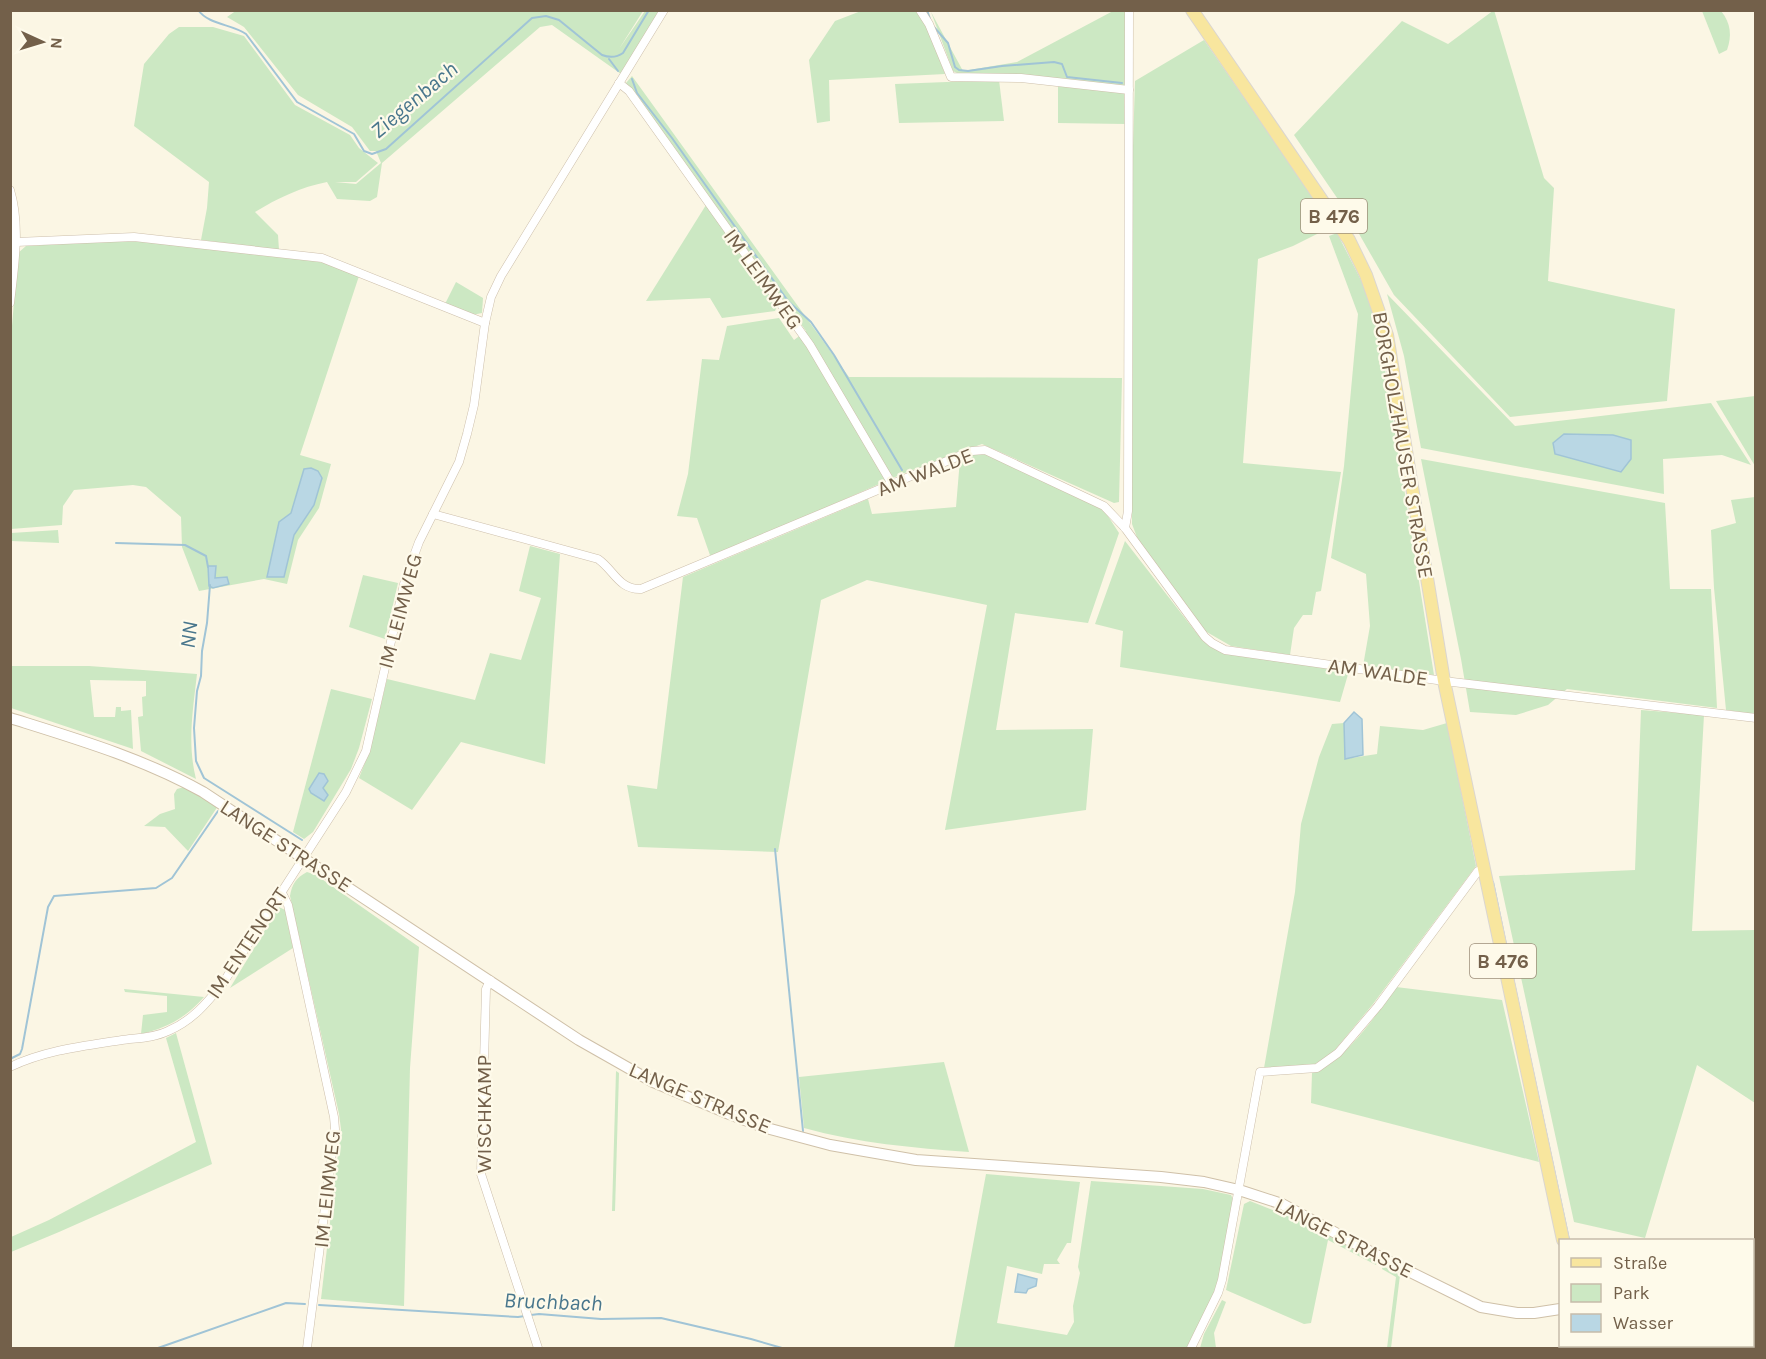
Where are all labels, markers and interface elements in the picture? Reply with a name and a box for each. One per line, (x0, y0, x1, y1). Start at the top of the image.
north arrow (12, 12, 72, 72)
text: N (47, 37, 66, 49)
water label: Ziegenbach (365, 56, 463, 144)
road number: B 476 (1301, 199, 1367, 233)
street label: IM LEIMWEG (719, 224, 807, 334)
street label: BORGHOLZHAUSER STRASSE (1368, 310, 1438, 580)
street label: AM WALDE (874, 443, 976, 501)
street label: IM LEIMWEG (373, 551, 427, 671)
water label: NN (175, 620, 203, 650)
street label: AM WALDE (1327, 653, 1429, 691)
street label: LANGE STRASSE (216, 795, 356, 897)
street label: IM ENTENORT (201, 883, 293, 1003)
road number: B 476 (1470, 944, 1536, 978)
street label: WISCHKAMP (472, 1055, 496, 1173)
street label: LANGE STRASSE (625, 1057, 775, 1139)
street label: IM LEIMWEG (309, 1129, 345, 1249)
street label: LANGE STRASSE (1271, 1193, 1417, 1283)
legend (1559, 1239, 1754, 1347)
text: Straße (1613, 1252, 1667, 1274)
text: Park (1613, 1282, 1650, 1304)
water label: Bruchbach (503, 1287, 603, 1317)
text: Wasser (1613, 1312, 1674, 1334)

